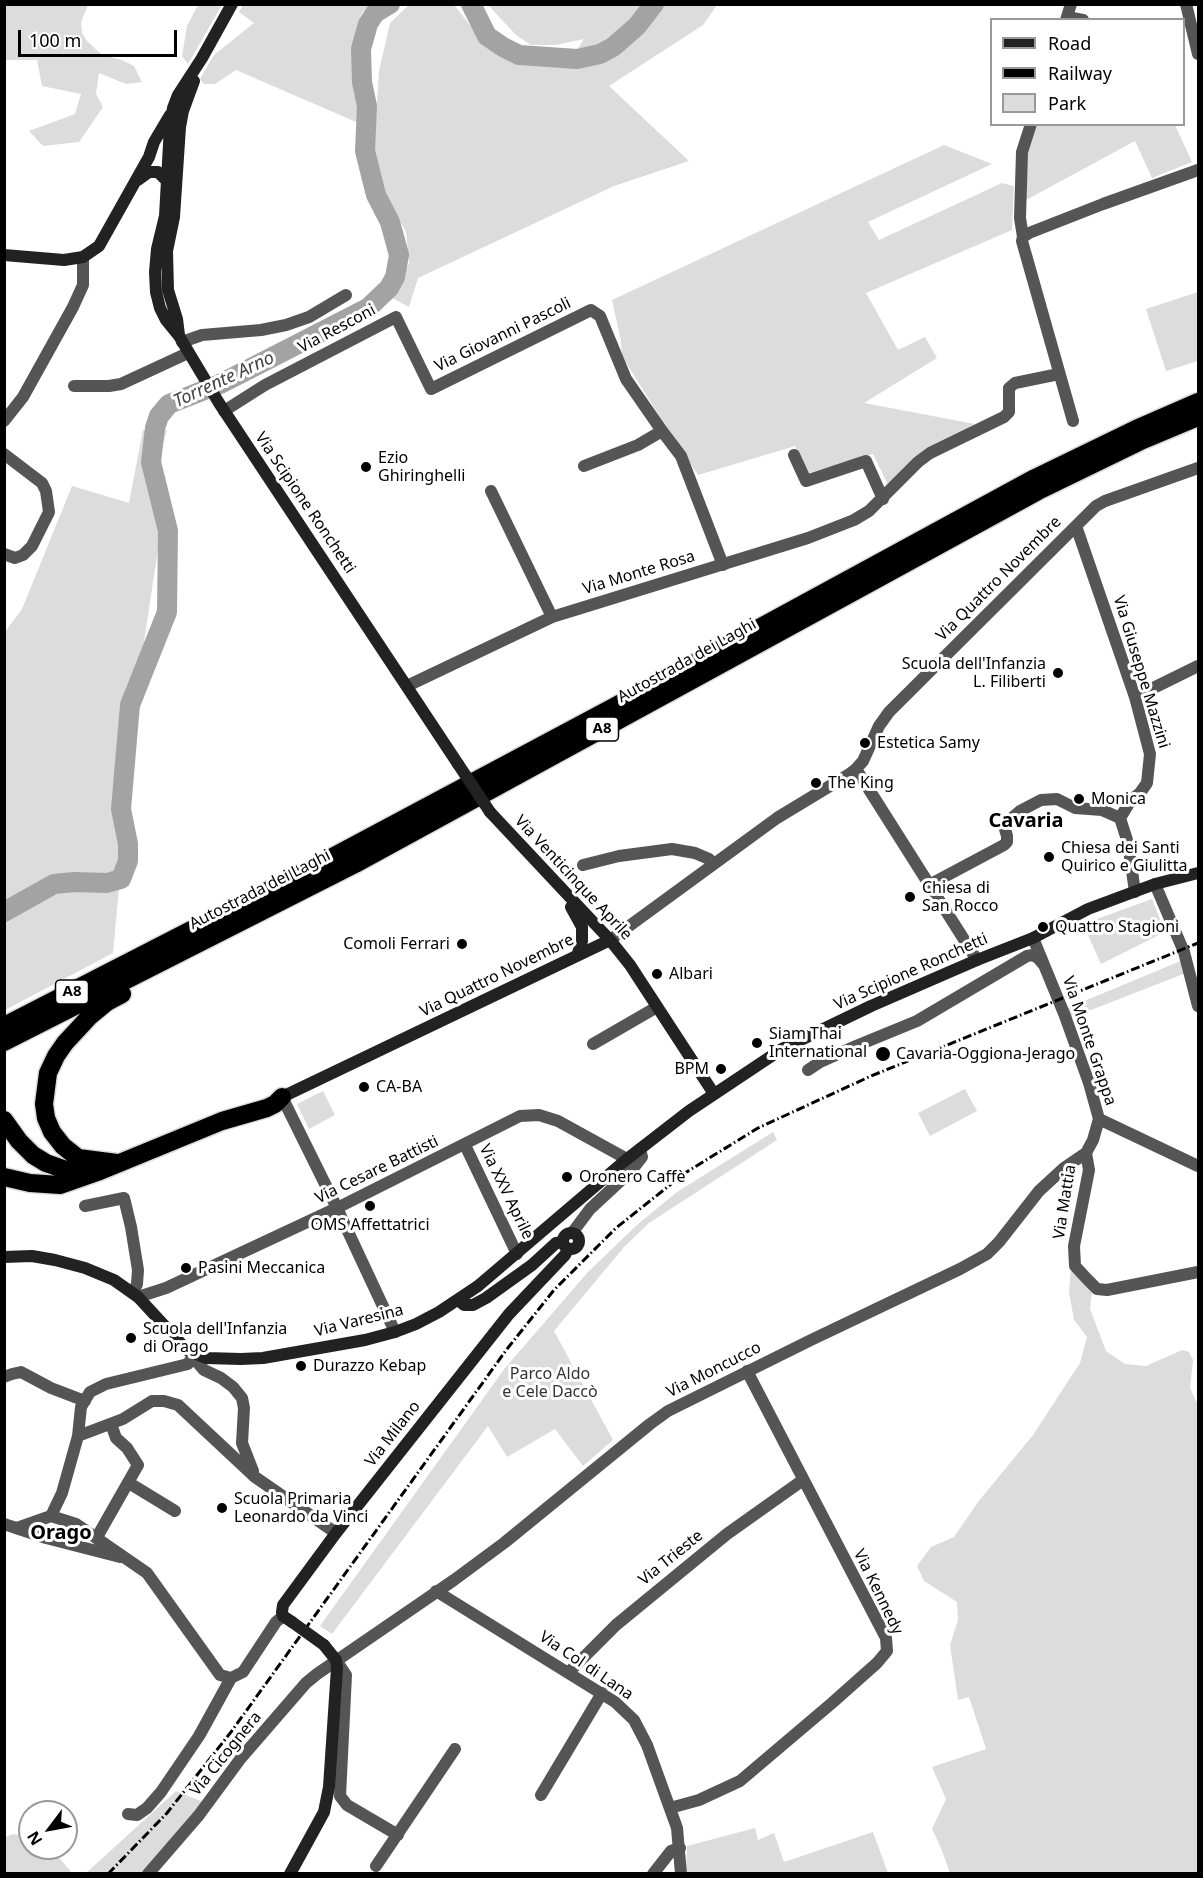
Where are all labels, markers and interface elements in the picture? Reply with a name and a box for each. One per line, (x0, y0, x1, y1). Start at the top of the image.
scale bar (21, 18, 180, 56)
legend (990, 18, 1185, 126)
text: 100 m (29, 28, 81, 52)
text: Road (1048, 31, 1091, 55)
text: Railway (1048, 61, 1112, 85)
text: Park (1048, 91, 1086, 115)
street label: Via Giovanni Pascoli (432, 294, 574, 376)
street label: Via Resconi (295, 301, 379, 357)
water label: Torrente Arno (170, 347, 278, 413)
street label: Via Scipione Ronchetti (251, 429, 359, 577)
place label: Ezio Ghiringhelli (378, 448, 465, 486)
marker: Ezio Ghiringhelli (359, 460, 373, 474)
street label: Via Quattro Novembre (933, 513, 1065, 645)
street label: Via Monte Rosa (581, 547, 697, 599)
street label: Via Giuseppe Mazzini (1109, 593, 1173, 751)
street label: Autostrada dei Laghi (614, 615, 760, 707)
place label: Scuola dell'Infanzia L. Filiberti (902, 654, 1046, 692)
marker: Scuola dell'Infanzia L. Filiberti (1051, 666, 1065, 680)
road number: A8 (586, 717, 618, 741)
place label: Estetica Samy (877, 733, 980, 753)
marker: Estetica Samy (858, 736, 872, 750)
place label: The King (828, 773, 894, 793)
marker: The King (809, 776, 823, 790)
place label: Monica (1091, 789, 1146, 809)
marker: Monica (1072, 792, 1086, 806)
district label: Cavaria (988, 809, 1064, 833)
street label: Via Venticinque Aprile (510, 812, 636, 944)
place label: Chiesa dei Santi Quirico e Giulitta (1061, 838, 1187, 876)
street label: Autostrada dei Laghi (186, 846, 334, 934)
marker: Chiesa dei Santi Quirico e Giulitta (1042, 850, 1056, 864)
place label: Chiesa di San Rocco (922, 878, 998, 916)
marker: Chiesa di San Rocco (903, 890, 917, 904)
place label: Quattro Stagioni (1055, 917, 1179, 937)
marker: Quattro Stagioni (1036, 920, 1050, 934)
street label: Via Scipione Ronchetti (831, 929, 991, 1015)
street label: Via Quattro Novembre (417, 930, 577, 1022)
place label: Comoli Ferrari (343, 934, 450, 954)
marker: Comoli Ferrari (455, 937, 469, 951)
place label: Albari (669, 964, 713, 984)
marker: Albari (650, 967, 664, 981)
street label: Via Monte Grappa (1058, 974, 1120, 1108)
road number: A8 (56, 980, 88, 1004)
place label: Siam Thai International (769, 1024, 867, 1062)
marker: Siam Thai International (750, 1036, 764, 1050)
place label: Cavaria-Oggiona-Jerago (896, 1044, 1075, 1064)
marker: Cavaria-Oggiona-Jerago (874, 1045, 892, 1063)
place label: BPM (674, 1059, 709, 1079)
marker: BPM (714, 1062, 728, 1076)
place label: CA-BA (376, 1077, 422, 1097)
marker: CA-BA (357, 1080, 371, 1094)
street label: Via Cesare Battisti (312, 1132, 442, 1208)
street label: Via XXV Aprile (475, 1141, 537, 1243)
street label: Via Mattia (1050, 1163, 1080, 1241)
place label: Oronero Caffè (579, 1167, 686, 1187)
marker: Oronero Caffè (560, 1170, 574, 1184)
marker: OMS Affettatrici (363, 1199, 377, 1213)
place label: OMS Affettatrici (310, 1215, 430, 1235)
place label: Pasini Meccanica (198, 1258, 325, 1278)
marker: Pasini Meccanica (179, 1261, 193, 1275)
street label: Via Varesina (312, 1301, 406, 1341)
place label: Scuola dell'Infanzia di Orago (143, 1319, 287, 1357)
marker: Scuola dell'Infanzia di Orago (124, 1331, 138, 1345)
street label: Via Moncucco (664, 1338, 764, 1402)
place label: Durazzo Kebap (313, 1356, 426, 1376)
marker: Durazzo Kebap (294, 1359, 308, 1373)
park label: Parco Aldo e Cele Daccò (502, 1364, 598, 1402)
street label: Via Milano (361, 1397, 425, 1471)
place label: Scuola Primaria Leonardo da Vinci (234, 1489, 368, 1527)
marker: Scuola Primaria Leonardo da Vinci (215, 1501, 229, 1515)
district label: Orago (30, 1521, 92, 1545)
street label: Via Trieste (635, 1526, 707, 1590)
street label: Via Kennedy (849, 1546, 907, 1638)
street label: Via Col di Lana (535, 1627, 637, 1705)
street label: Via Cicognera (186, 1708, 266, 1800)
north arrow (18, 1800, 78, 1860)
text: N (22, 1827, 47, 1850)

